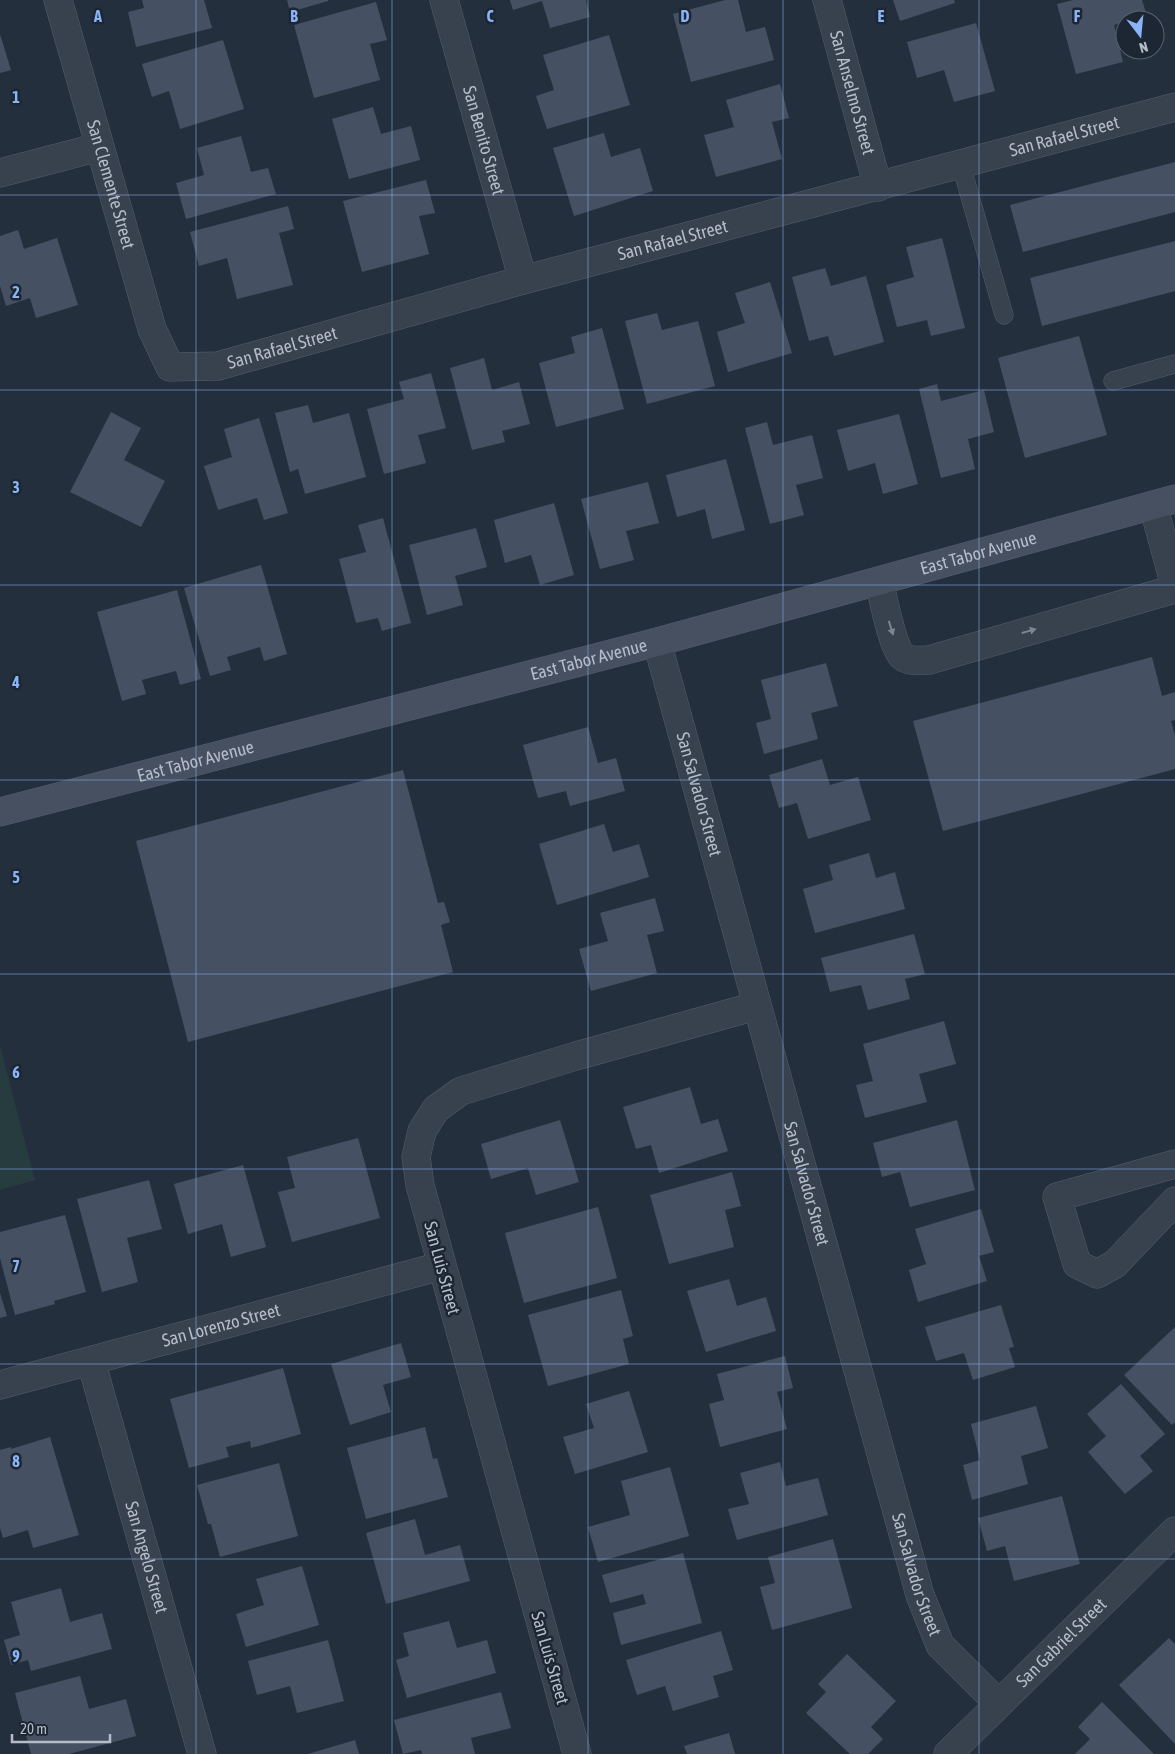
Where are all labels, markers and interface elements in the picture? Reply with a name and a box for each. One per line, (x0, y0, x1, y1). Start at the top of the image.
text: A (93, 7, 102, 25)
text: B (290, 7, 298, 25)
text: C (486, 7, 494, 25)
text: D (681, 7, 690, 25)
text: E (878, 7, 885, 25)
text: F (1074, 7, 1081, 25)
north arrow (1115, 10, 1165, 60)
street label: San Anselmo Street (826, 28, 880, 157)
text: N (1137, 39, 1150, 56)
street label: San Benito Street (459, 84, 509, 197)
text: 1 (12, 88, 20, 106)
street label: San Rafael Street (1007, 111, 1121, 161)
street label: San Clemente Street (83, 118, 140, 251)
street label: San Rafael Street (615, 215, 730, 264)
text: 2 (12, 283, 20, 301)
street label: San Rafael Street (225, 322, 339, 373)
text: 3 (12, 478, 20, 496)
street label: East Tabor Avenue (918, 527, 1039, 579)
one-way arrow (888, 620, 896, 635)
one-way arrow (1022, 627, 1037, 635)
street label: East Tabor Avenue (528, 634, 649, 684)
text: 4 (11, 673, 20, 691)
street label: San Salvador Street (672, 730, 727, 858)
street label: East Tabor Avenue (135, 736, 256, 786)
text: 5 (12, 868, 20, 886)
text: 6 (12, 1063, 20, 1081)
street label: San Salvador Street (780, 1119, 834, 1248)
street label: San Luis Street (420, 1219, 465, 1317)
text: 7 (12, 1257, 20, 1275)
street label: San Lorenzo Street (160, 1299, 282, 1351)
text: 8 (12, 1452, 20, 1470)
street label: San Angelo Street (121, 1499, 173, 1616)
street label: San Salvador Street (888, 1511, 946, 1639)
street label: San Gabriel Street (1012, 1593, 1111, 1691)
street label: San Luis Street (527, 1609, 574, 1707)
text: 9 (12, 1647, 20, 1665)
scale bar (12, 1712, 110, 1744)
text: 20 m (20, 1720, 47, 1737)

